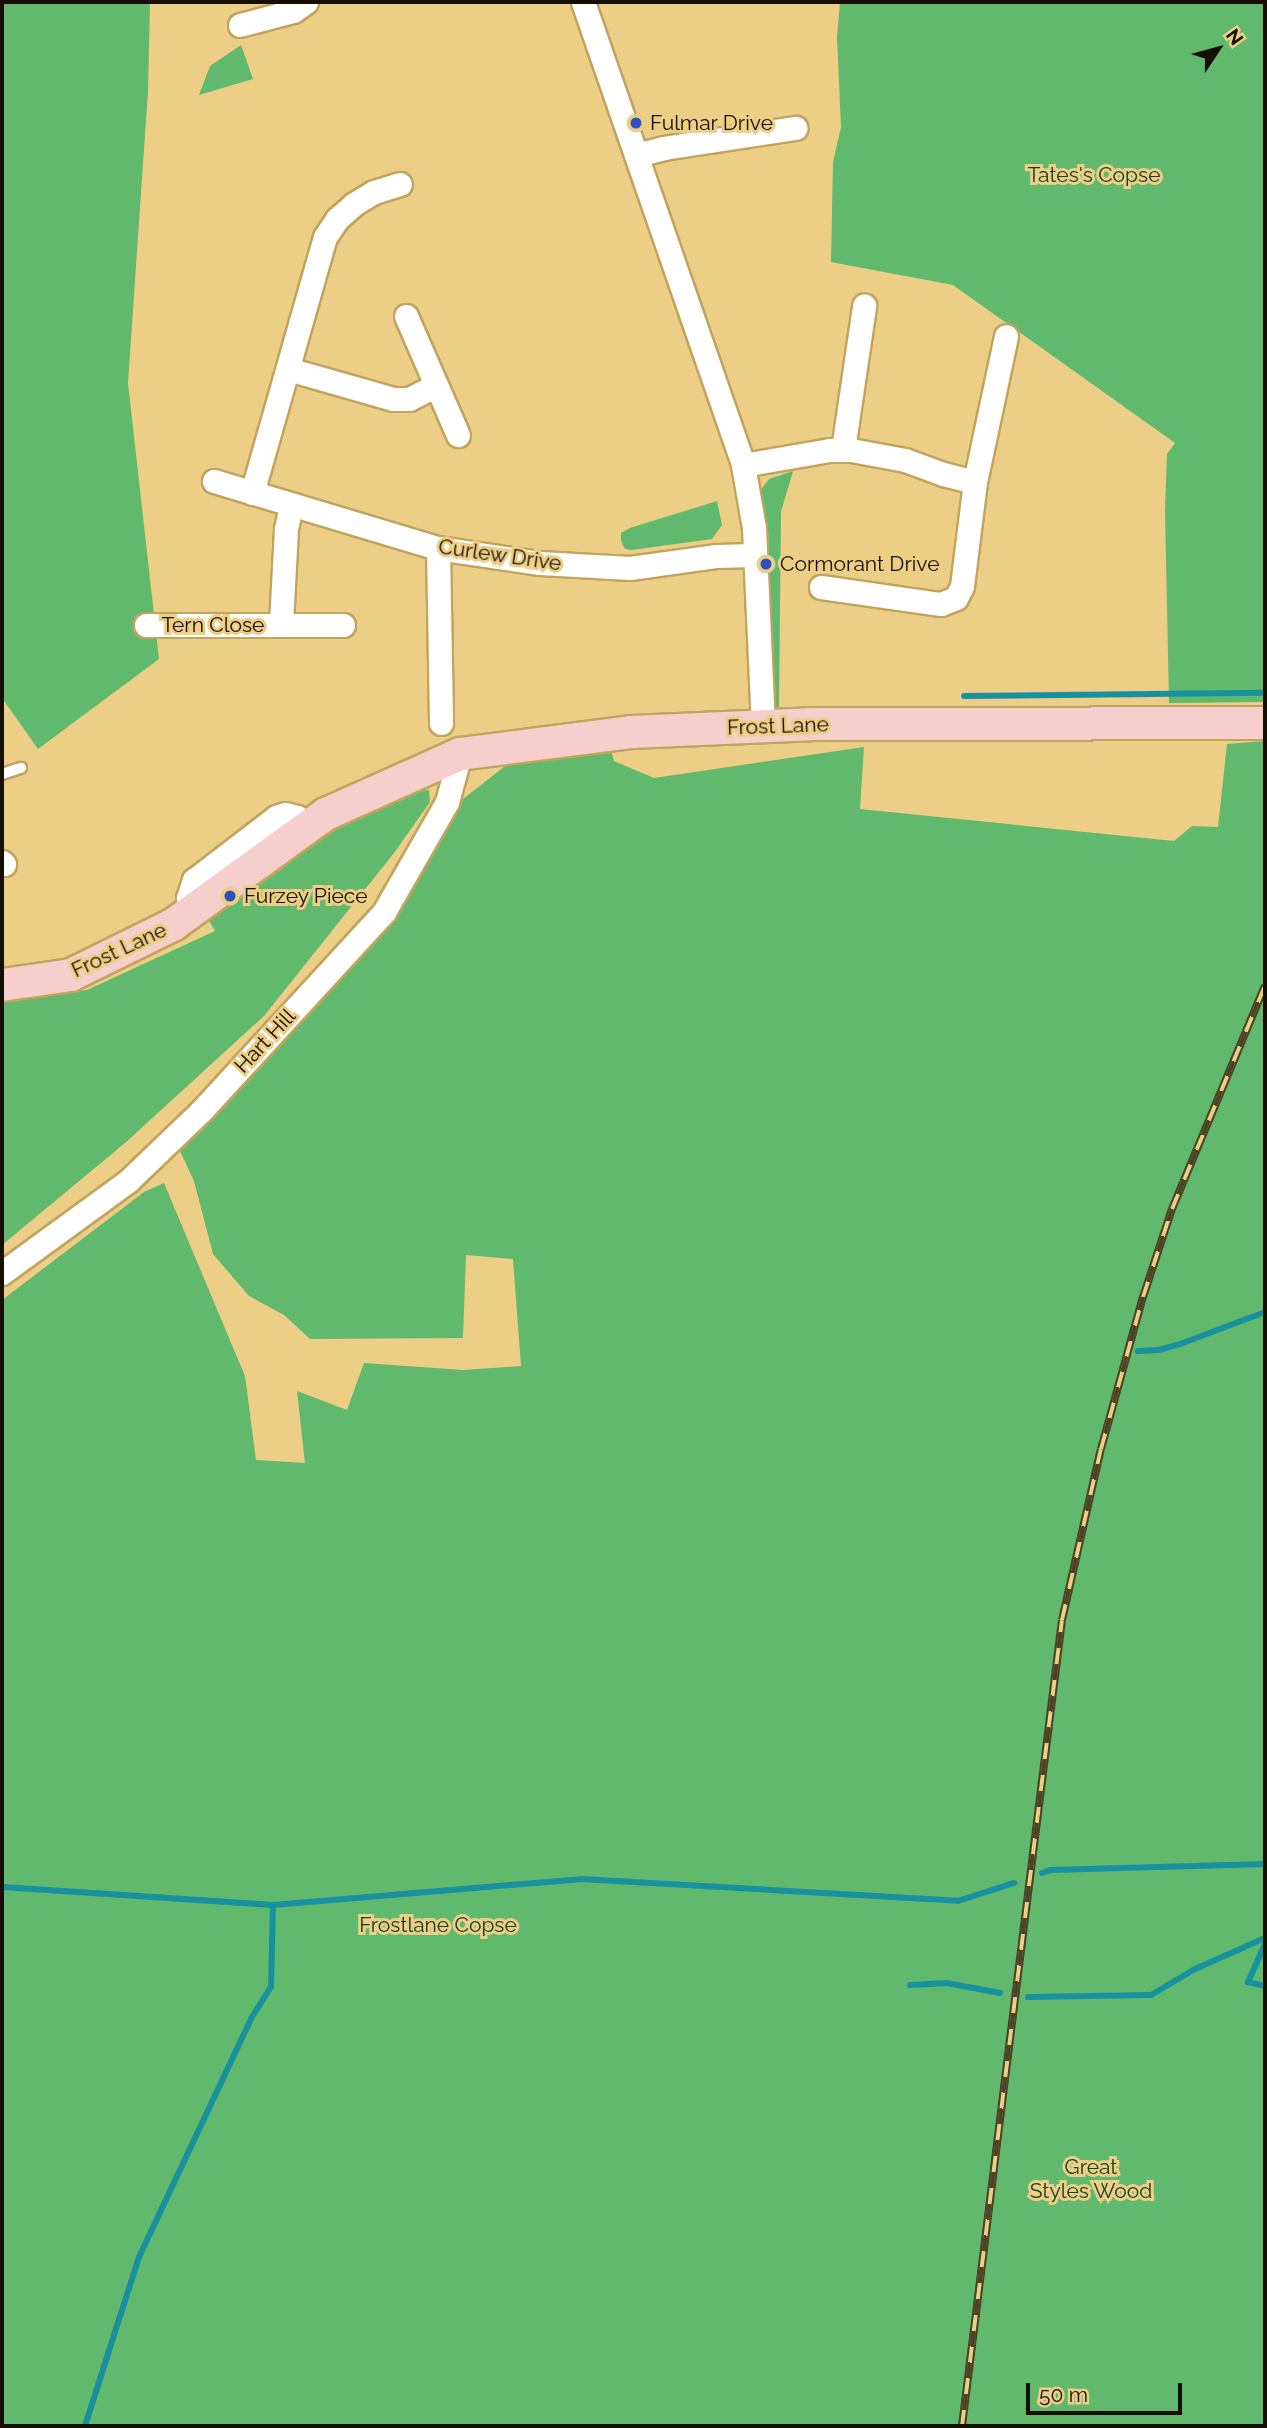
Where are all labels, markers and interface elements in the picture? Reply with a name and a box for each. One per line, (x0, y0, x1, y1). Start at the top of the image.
north arrow (1183, 14, 1253, 84)
text: N (1222, 24, 1248, 49)
place label: Fulmar Drive (650, 110, 773, 136)
marker: Fulmar Drive (628, 115, 644, 131)
park label: Tates's Copse (1027, 162, 1161, 188)
street label: Curlew Drive (437, 534, 563, 576)
place label: Cormorant Drive (780, 551, 939, 577)
marker: Cormorant Drive (758, 556, 774, 572)
street label: Tern Close (162, 612, 264, 638)
street label: Frost Lane (727, 712, 829, 740)
place label: Furzey Piece (244, 883, 368, 909)
marker: Furzey Piece (222, 888, 238, 904)
street label: Frost Lane (68, 917, 170, 983)
street label: Hart Hill (229, 1004, 301, 1078)
park label: Frostlane Copse (359, 1912, 517, 1938)
park label: Great Styles Wood (1029, 2154, 1153, 2204)
scale bar (1029, 2368, 1185, 2412)
text: 50 m (1039, 2382, 1088, 2407)

